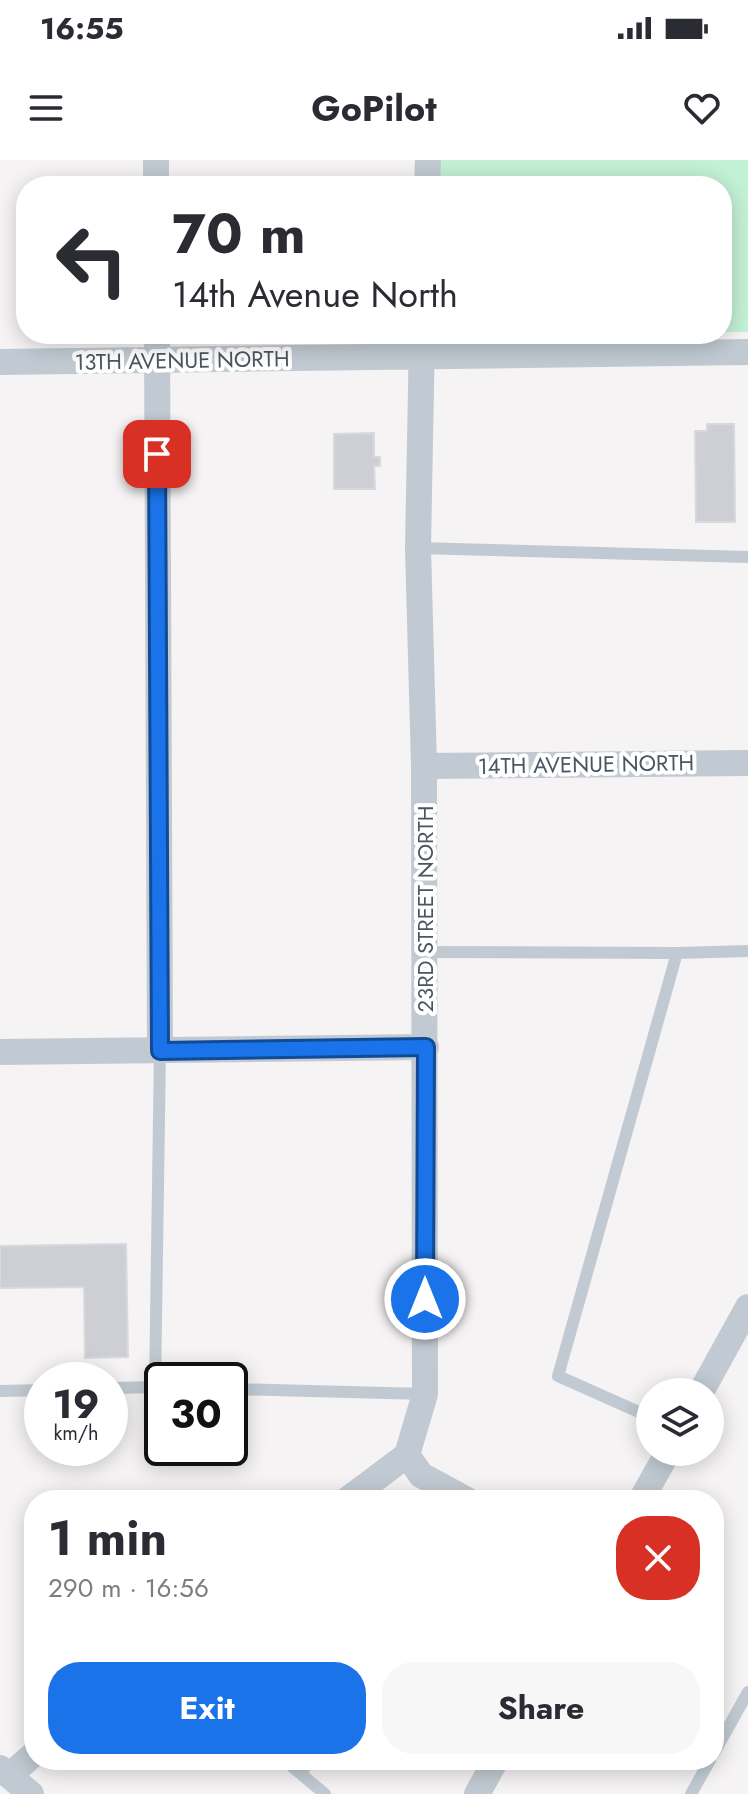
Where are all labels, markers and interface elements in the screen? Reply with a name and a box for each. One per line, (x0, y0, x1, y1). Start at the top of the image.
text: 16:55 (40, 7, 124, 50)
text: GoPilot (311, 82, 437, 134)
icon: menu (24, 86, 68, 130)
icon: heart (680, 86, 724, 130)
text: 70 m (172, 193, 306, 274)
icon: left (40, 208, 144, 312)
text: 14th Avenue North (172, 268, 458, 320)
street label: 13TH AVENUE NORTH (74, 342, 290, 378)
pin (123, 420, 191, 488)
icon: arrive (135, 432, 179, 476)
street label: 14TH AVENUE NORTH (478, 746, 694, 782)
street label: 23RD STREET NORTH (409, 806, 441, 1012)
position arrow (383, 1257, 467, 1341)
speed limit sign: 30 (144, 1362, 248, 1466)
text: 19 (52, 1375, 100, 1433)
map controls (636, 1378, 724, 1466)
button: layers (636, 1378, 724, 1466)
text: km/h (53, 1419, 99, 1448)
text: 1 min (48, 1504, 167, 1573)
button: close (616, 1516, 700, 1600)
text: 290 m · 16:56 (48, 1569, 209, 1607)
button: Exit (48, 1662, 366, 1754)
button: Share (382, 1662, 700, 1754)

